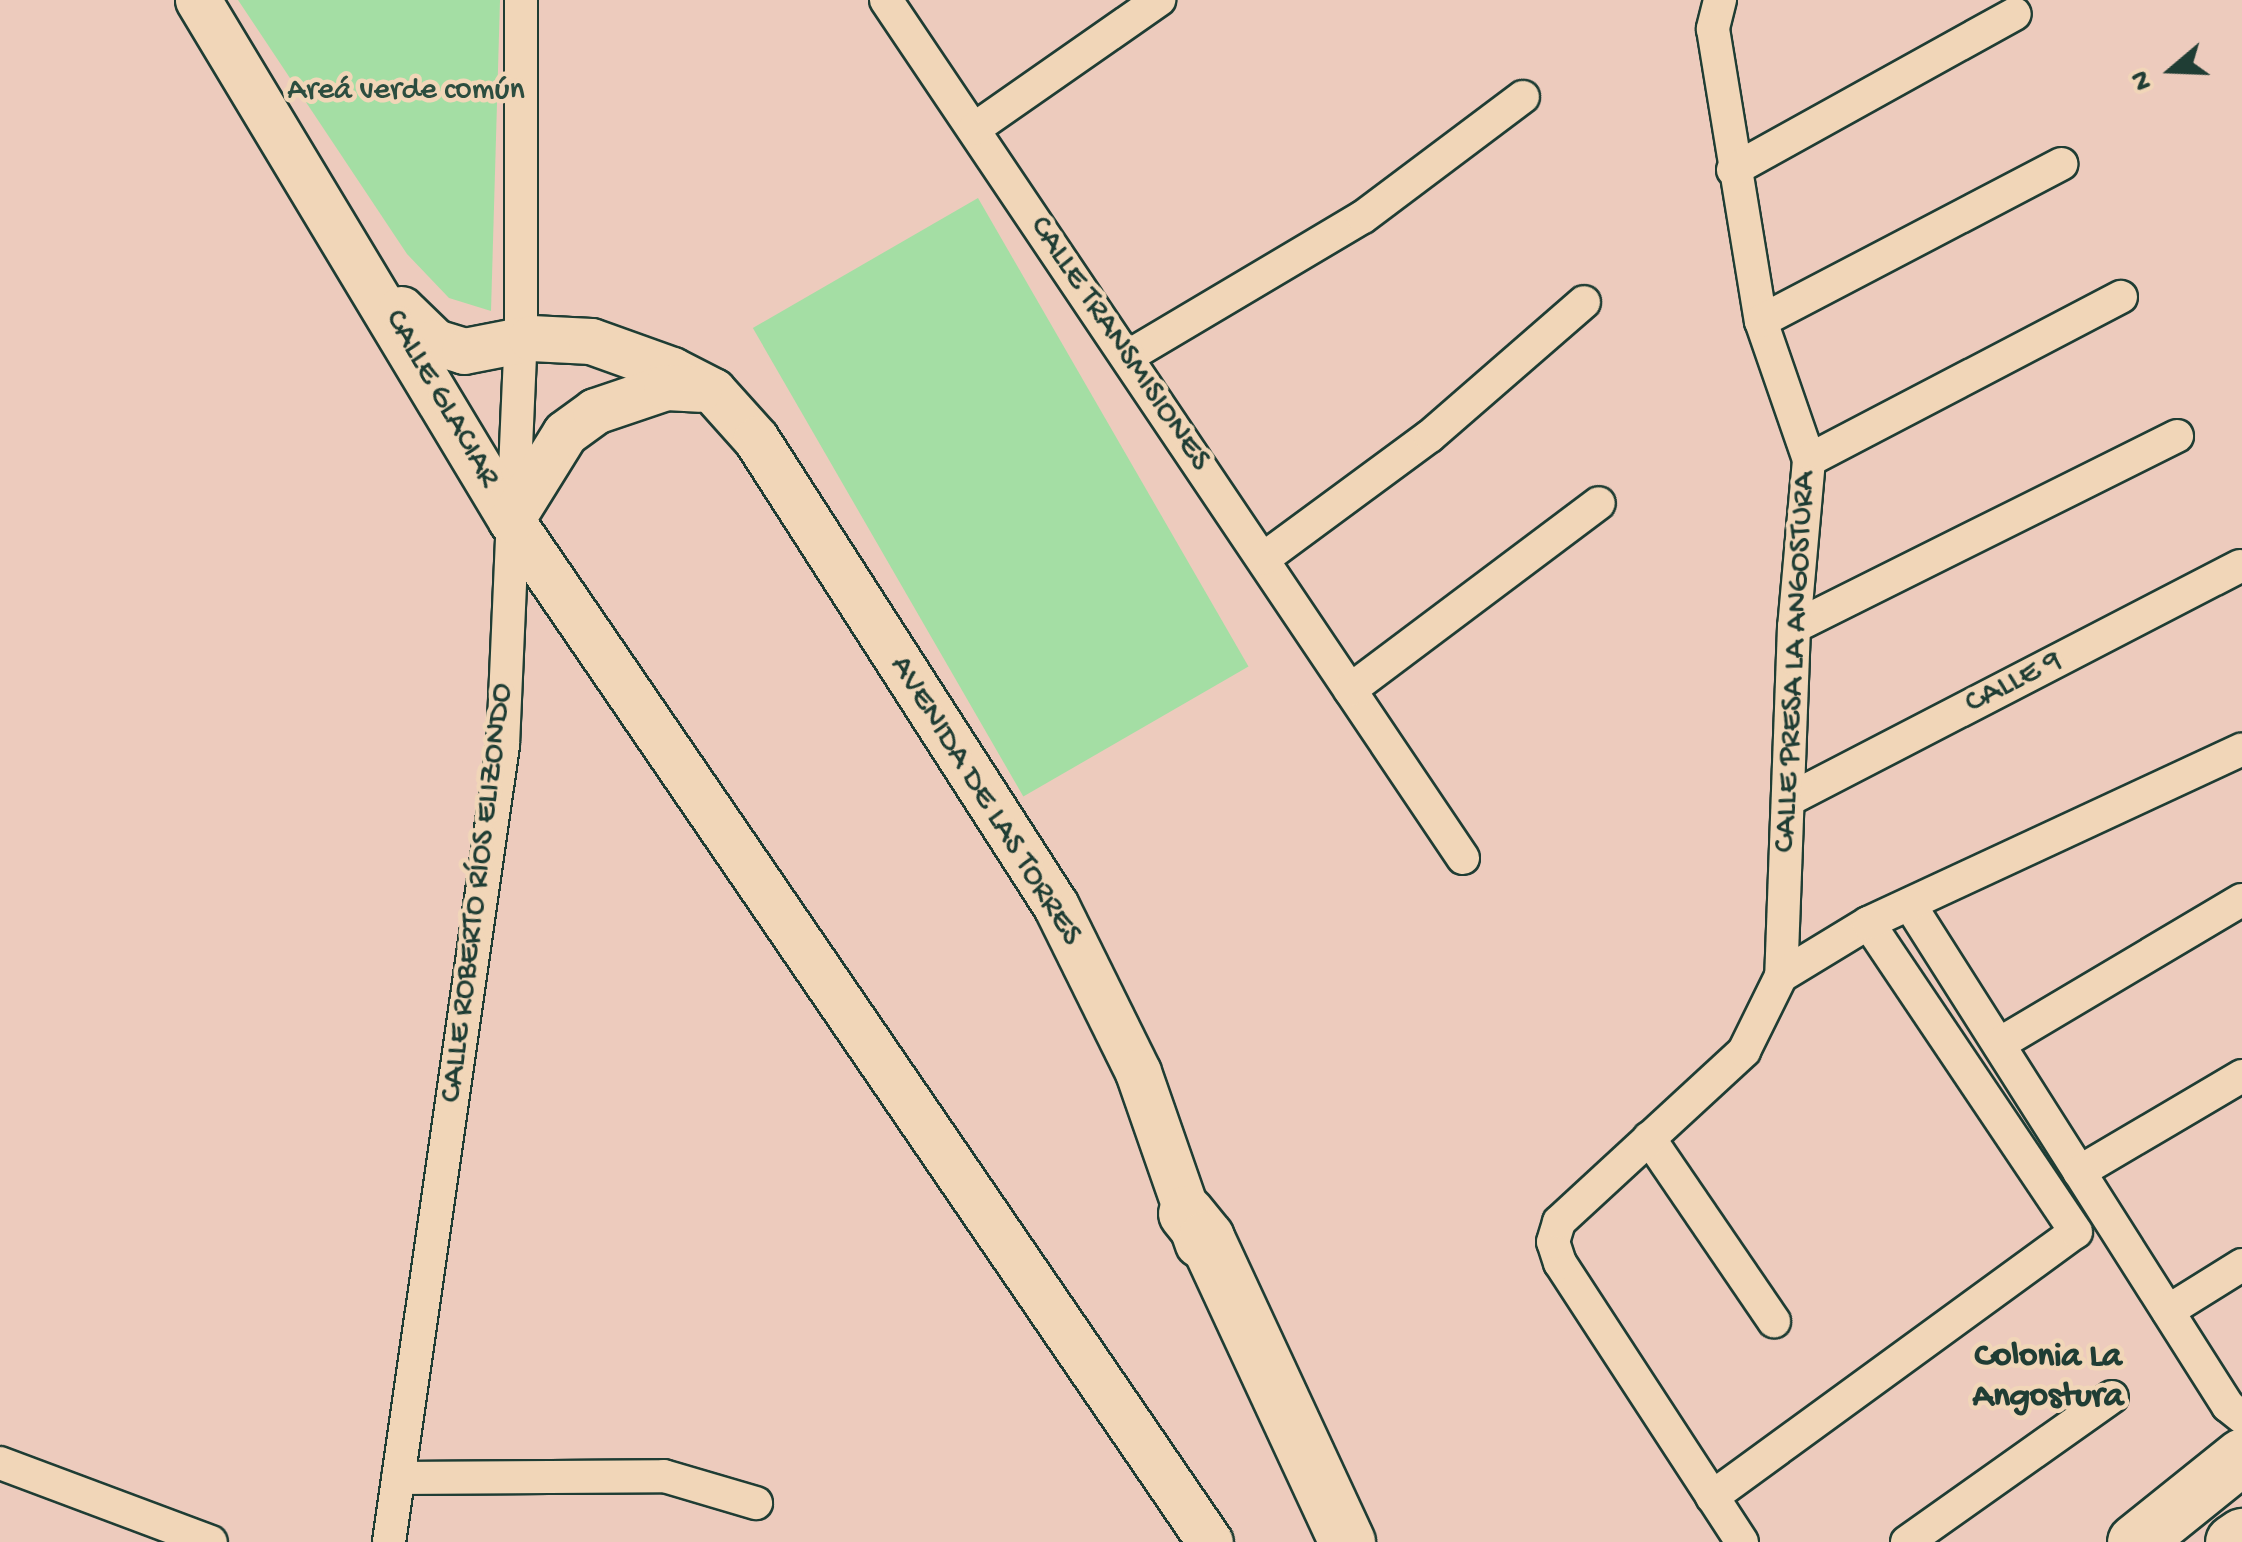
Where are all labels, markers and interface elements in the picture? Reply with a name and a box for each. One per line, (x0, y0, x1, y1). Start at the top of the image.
north arrow (2122, 20, 2222, 120)
text: N (2125, 66, 2162, 94)
park label: Areá verde común (287, 72, 525, 110)
street label: CALLE TRANSMISIONES (1020, 210, 1218, 478)
street label: CALLE GLACIAR (375, 303, 507, 495)
street label: CALLE PRESA LA ANGOSTURA (1767, 471, 1825, 853)
street label: CALLE 9 (1959, 642, 2069, 724)
street label: AVENIDA DE LAS TORRES (880, 649, 1090, 953)
street label: CALLE ROBERTO RÍOS ELIZONDO (433, 681, 523, 1105)
district label: Colonia La Angostura (1973, 1337, 2123, 1419)

